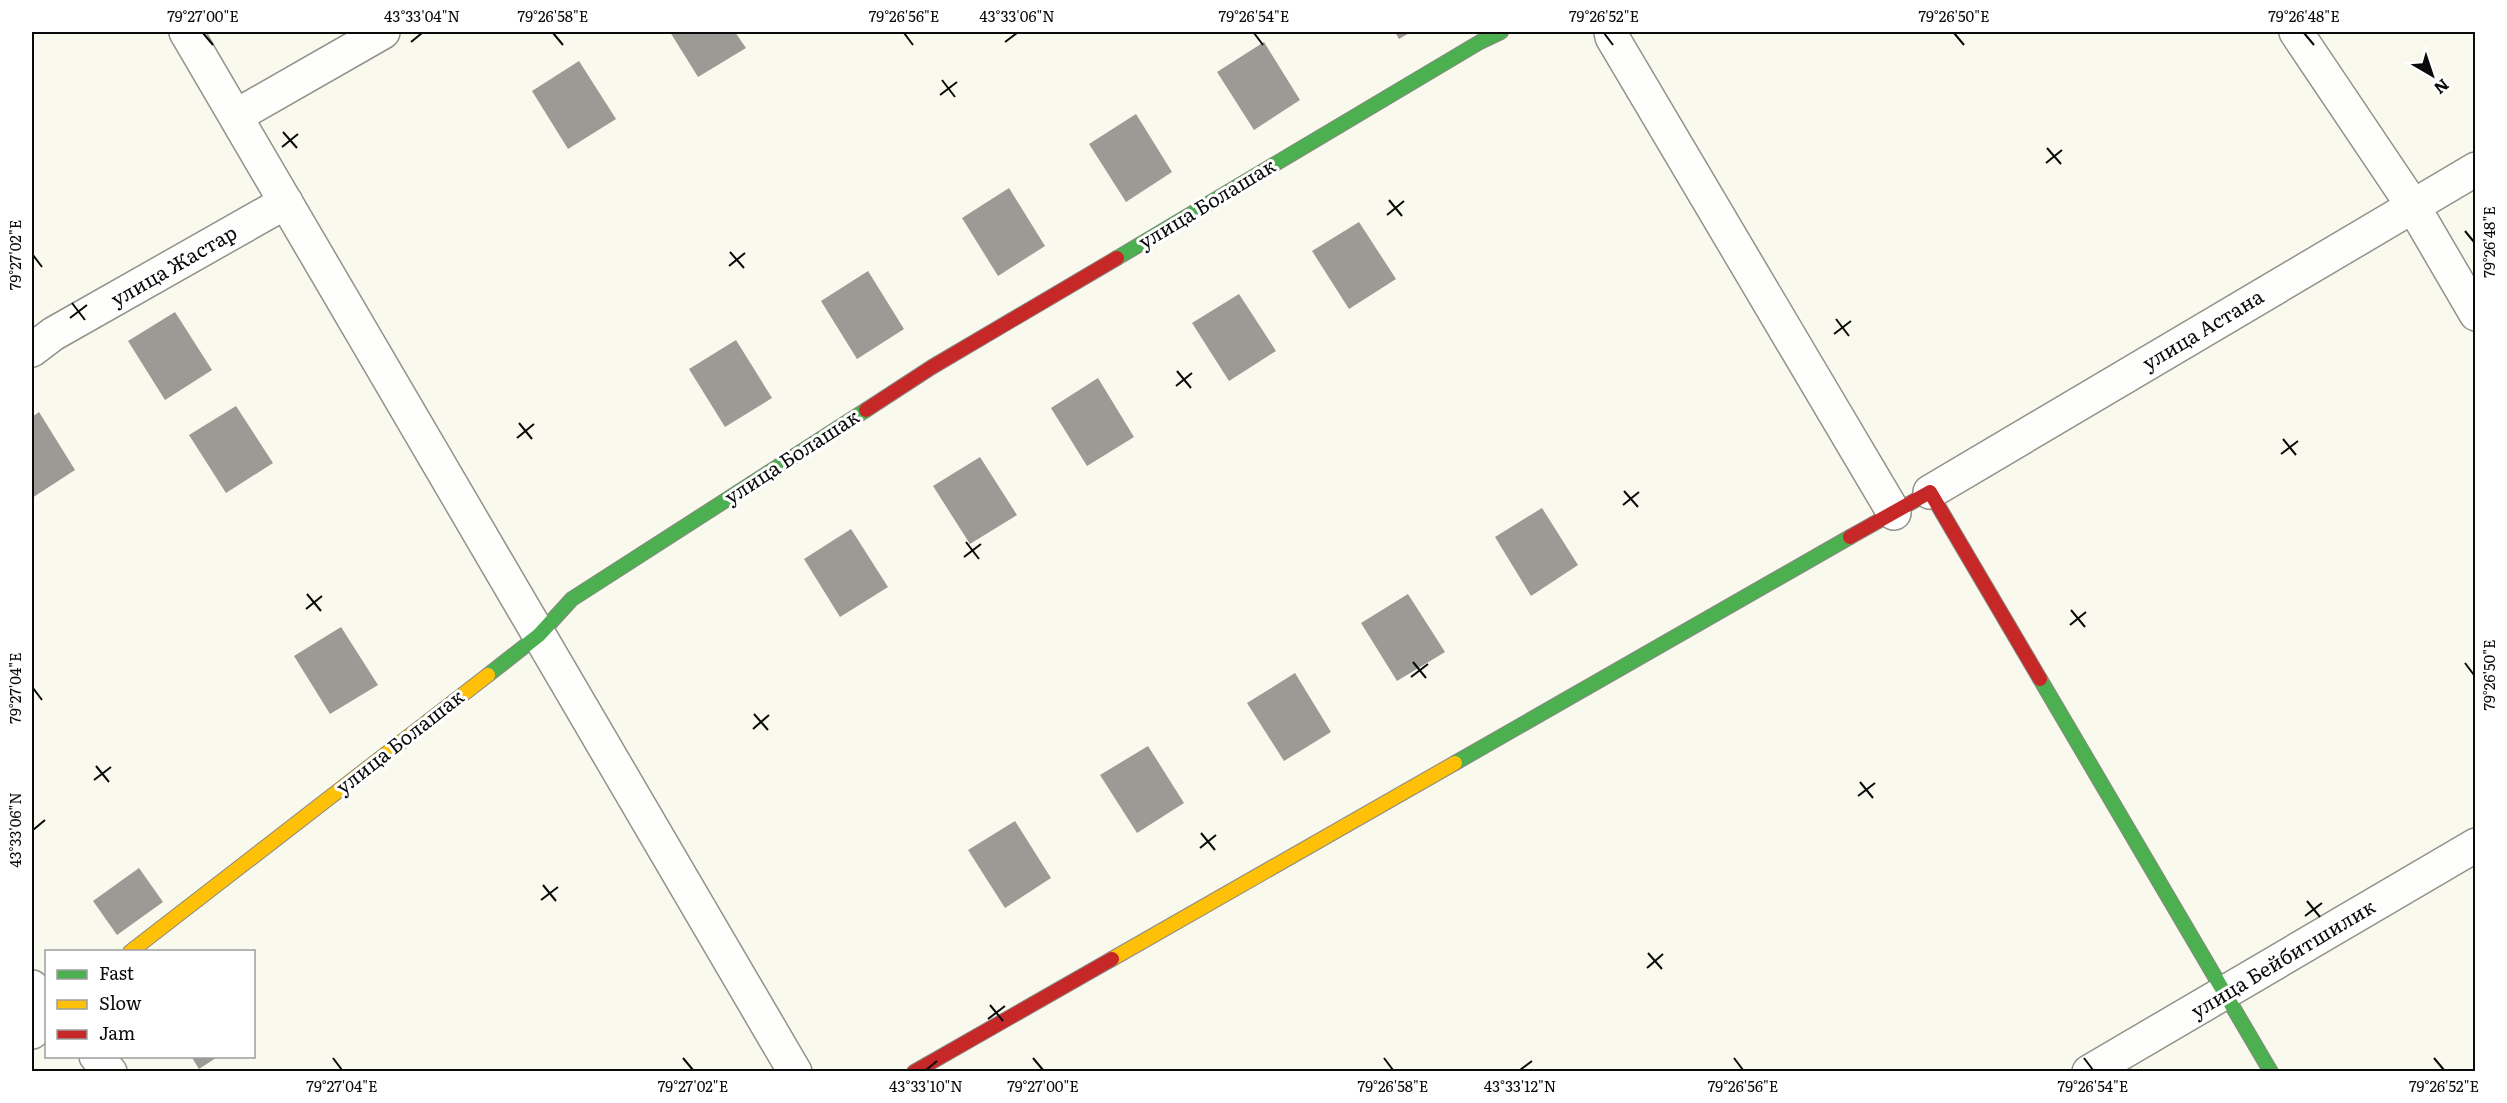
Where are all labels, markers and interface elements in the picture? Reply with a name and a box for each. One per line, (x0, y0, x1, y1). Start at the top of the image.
text: 79°27'00"E (167, 4, 239, 27)
text: 43°33'04"N (384, 4, 460, 27)
text: 79°26'58"E (518, 4, 588, 27)
text: 79°26'56"E (869, 4, 939, 27)
text: 43°33'06"N (979, 4, 1055, 27)
text: 79°26'54"E (1219, 4, 1289, 27)
text: 79°26'52"E (1569, 4, 1639, 27)
text: 79°26'50"E (1918, 4, 1990, 27)
text: 79°26'48"E (2268, 4, 2340, 27)
north arrow (2402, 45, 2462, 105)
text: N (2429, 74, 2455, 101)
street label: улица Болашак (1132, 149, 1280, 255)
text: 79°26'48"E (2477, 206, 2500, 278)
street label: улица Жастар (104, 216, 242, 313)
text: 79°27'02"E (3, 220, 26, 290)
street label: улица Астана (2136, 280, 2269, 376)
street label: улица Болашак (718, 400, 864, 510)
text: 79°26'50"E (2477, 639, 2500, 711)
text: 79°27'04"E (3, 652, 26, 724)
street label: улица Болашак (328, 681, 469, 800)
text: 43°33'06"N (3, 792, 26, 868)
street label: улица Бейбитшилик (2184, 890, 2380, 1024)
legend (45, 950, 255, 1058)
text: Fast (99, 959, 135, 986)
text: Slow (99, 989, 142, 1016)
text: Jam (99, 1019, 135, 1046)
text: 79°27'04"E (306, 1074, 378, 1097)
text: 79°27'02"E (658, 1074, 728, 1097)
text: 43°33'10"N (889, 1074, 963, 1097)
text: 79°27'00"E (1007, 1074, 1079, 1097)
text: 79°26'58"E (1358, 1074, 1428, 1097)
text: 43°33'12"N (1484, 1074, 1556, 1097)
text: 79°26'56"E (1708, 1074, 1778, 1097)
text: 79°26'54"E (2058, 1074, 2128, 1097)
text: 79°26'52"E (2409, 1074, 2479, 1097)

